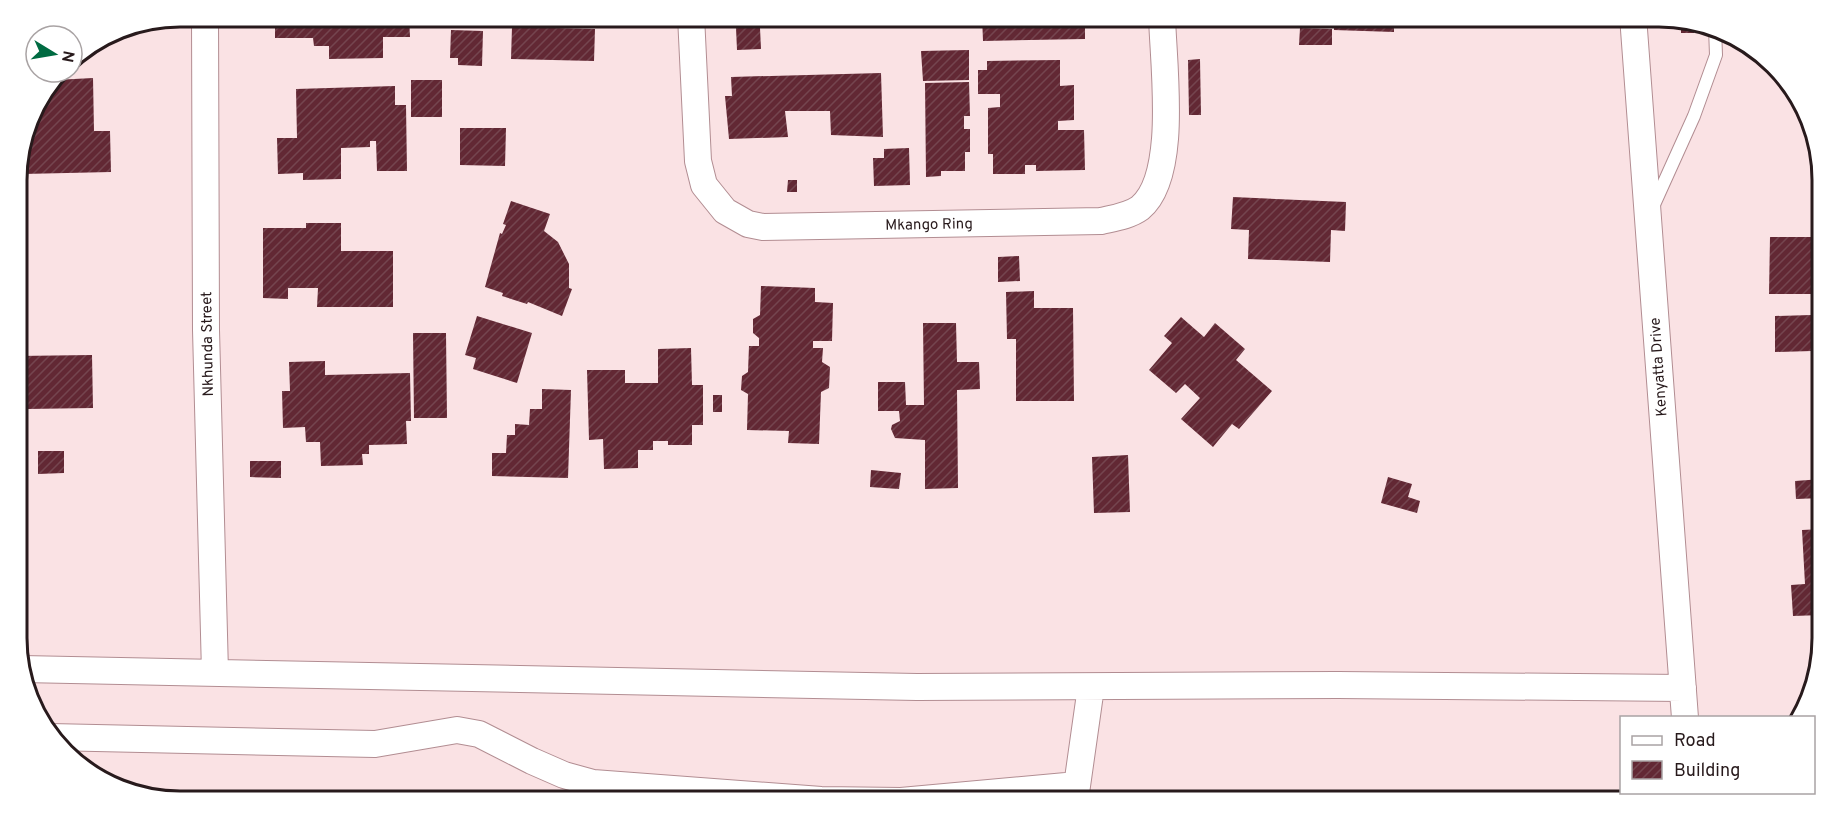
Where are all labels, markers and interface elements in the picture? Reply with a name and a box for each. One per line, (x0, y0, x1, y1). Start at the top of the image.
north arrow (24, 24, 84, 84)
text: N (56, 49, 78, 64)
street label: Mkango Ring (885, 215, 973, 236)
street label: Nkhunda Street (198, 291, 219, 397)
street label: Kenyatta Drive (1647, 317, 1672, 417)
legend (1620, 716, 1815, 794)
text: Road (1674, 730, 1716, 753)
text: Building (1674, 760, 1740, 783)

